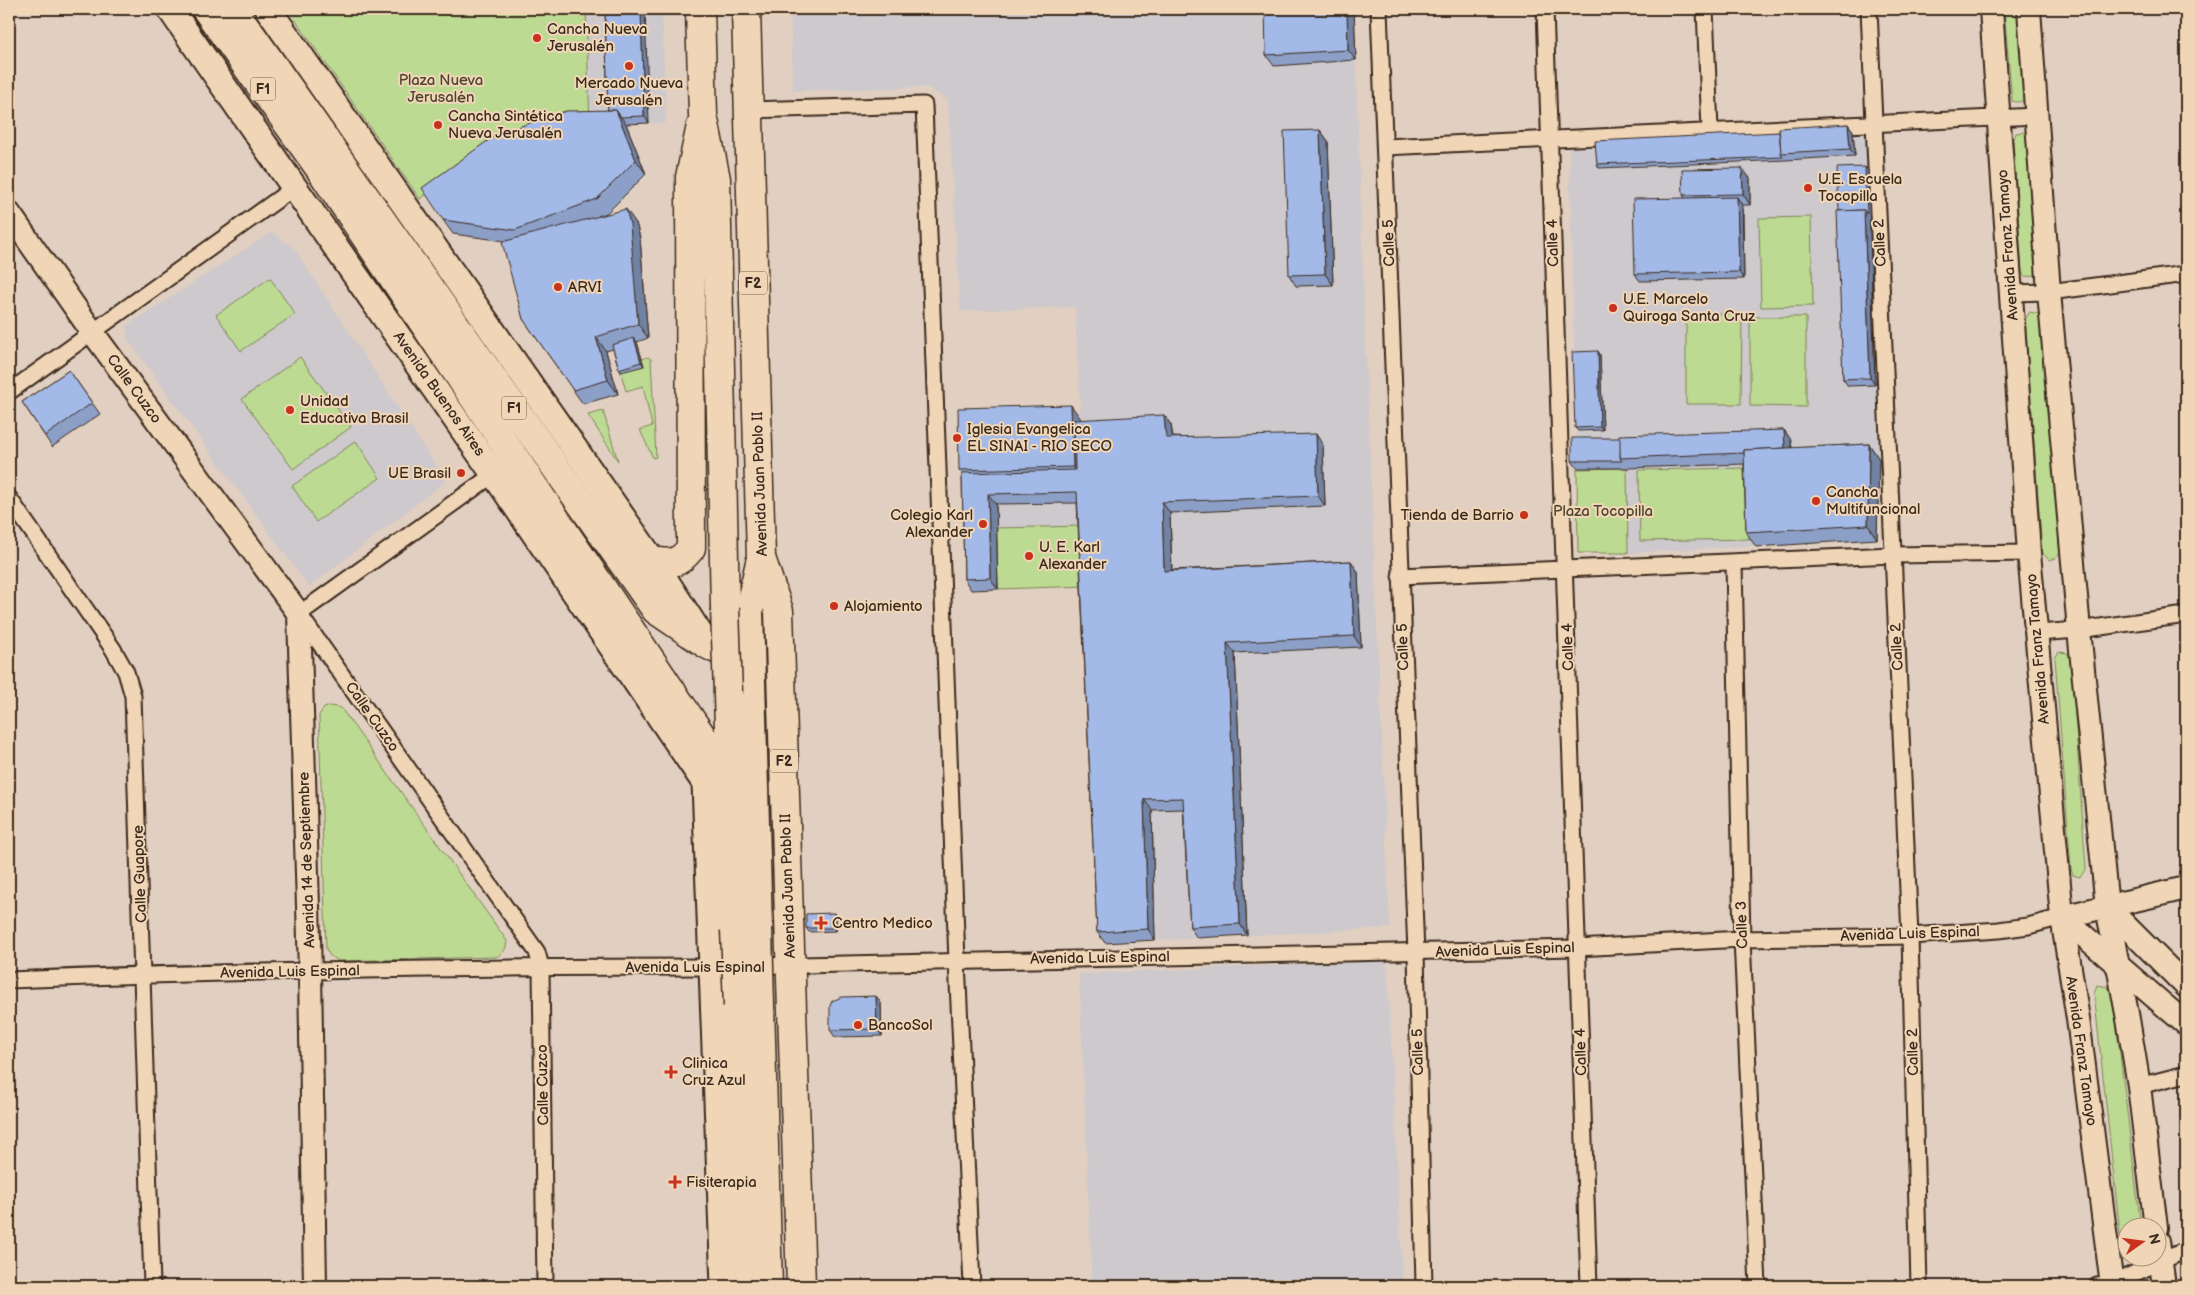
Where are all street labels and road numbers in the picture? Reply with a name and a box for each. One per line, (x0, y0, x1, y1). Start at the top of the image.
road number: F1 (250, 78, 276, 100)
street label: Avenida Franz Tamayo (1993, 169, 2023, 321)
street label: Calle 5 (1379, 219, 1399, 267)
street label: Calle 4 (1543, 219, 1563, 267)
street label: Calle 2 (1869, 219, 1891, 267)
road number: F2 (739, 272, 767, 294)
street label: Avenida Buenos Aires (389, 328, 490, 460)
street label: Calle Cuzco (102, 351, 166, 427)
road number: F1 (502, 396, 526, 419)
street label: Avenida Juan Pablo II (748, 411, 772, 557)
street label: Avenida Franz Tamayo (2022, 573, 2054, 725)
street label: Calle 5 (1393, 623, 1413, 671)
street label: Calle 4 (1558, 623, 1578, 671)
street label: Calle 2 (1886, 623, 1908, 671)
street label: Calle Cuzco (341, 678, 403, 756)
road number: F2 (770, 749, 798, 772)
street label: Avenida 14 de Septiembre (294, 771, 320, 949)
street label: Avenida Juan Pablo II (776, 813, 800, 959)
street label: Calle Guapore (129, 825, 151, 923)
street label: Calle 3 (1732, 901, 1752, 949)
street label: Avenida Luis Espinal (1840, 922, 1980, 946)
street label: Avenida Luis Espinal (1435, 938, 1575, 962)
street label: Avenida Luis Espinal (1030, 947, 1170, 969)
street label: Avenida Luis Espinal (625, 958, 765, 977)
street label: Avenida Luis Espinal (220, 961, 360, 983)
street label: Avenida Franz Tamayo (2061, 975, 2101, 1127)
street label: Calle 5 (1408, 1028, 1428, 1076)
street label: Calle 4 (1571, 1028, 1591, 1076)
street label: Calle 2 (1903, 1028, 1923, 1076)
street label: Calle Cuzco (533, 1044, 553, 1126)

